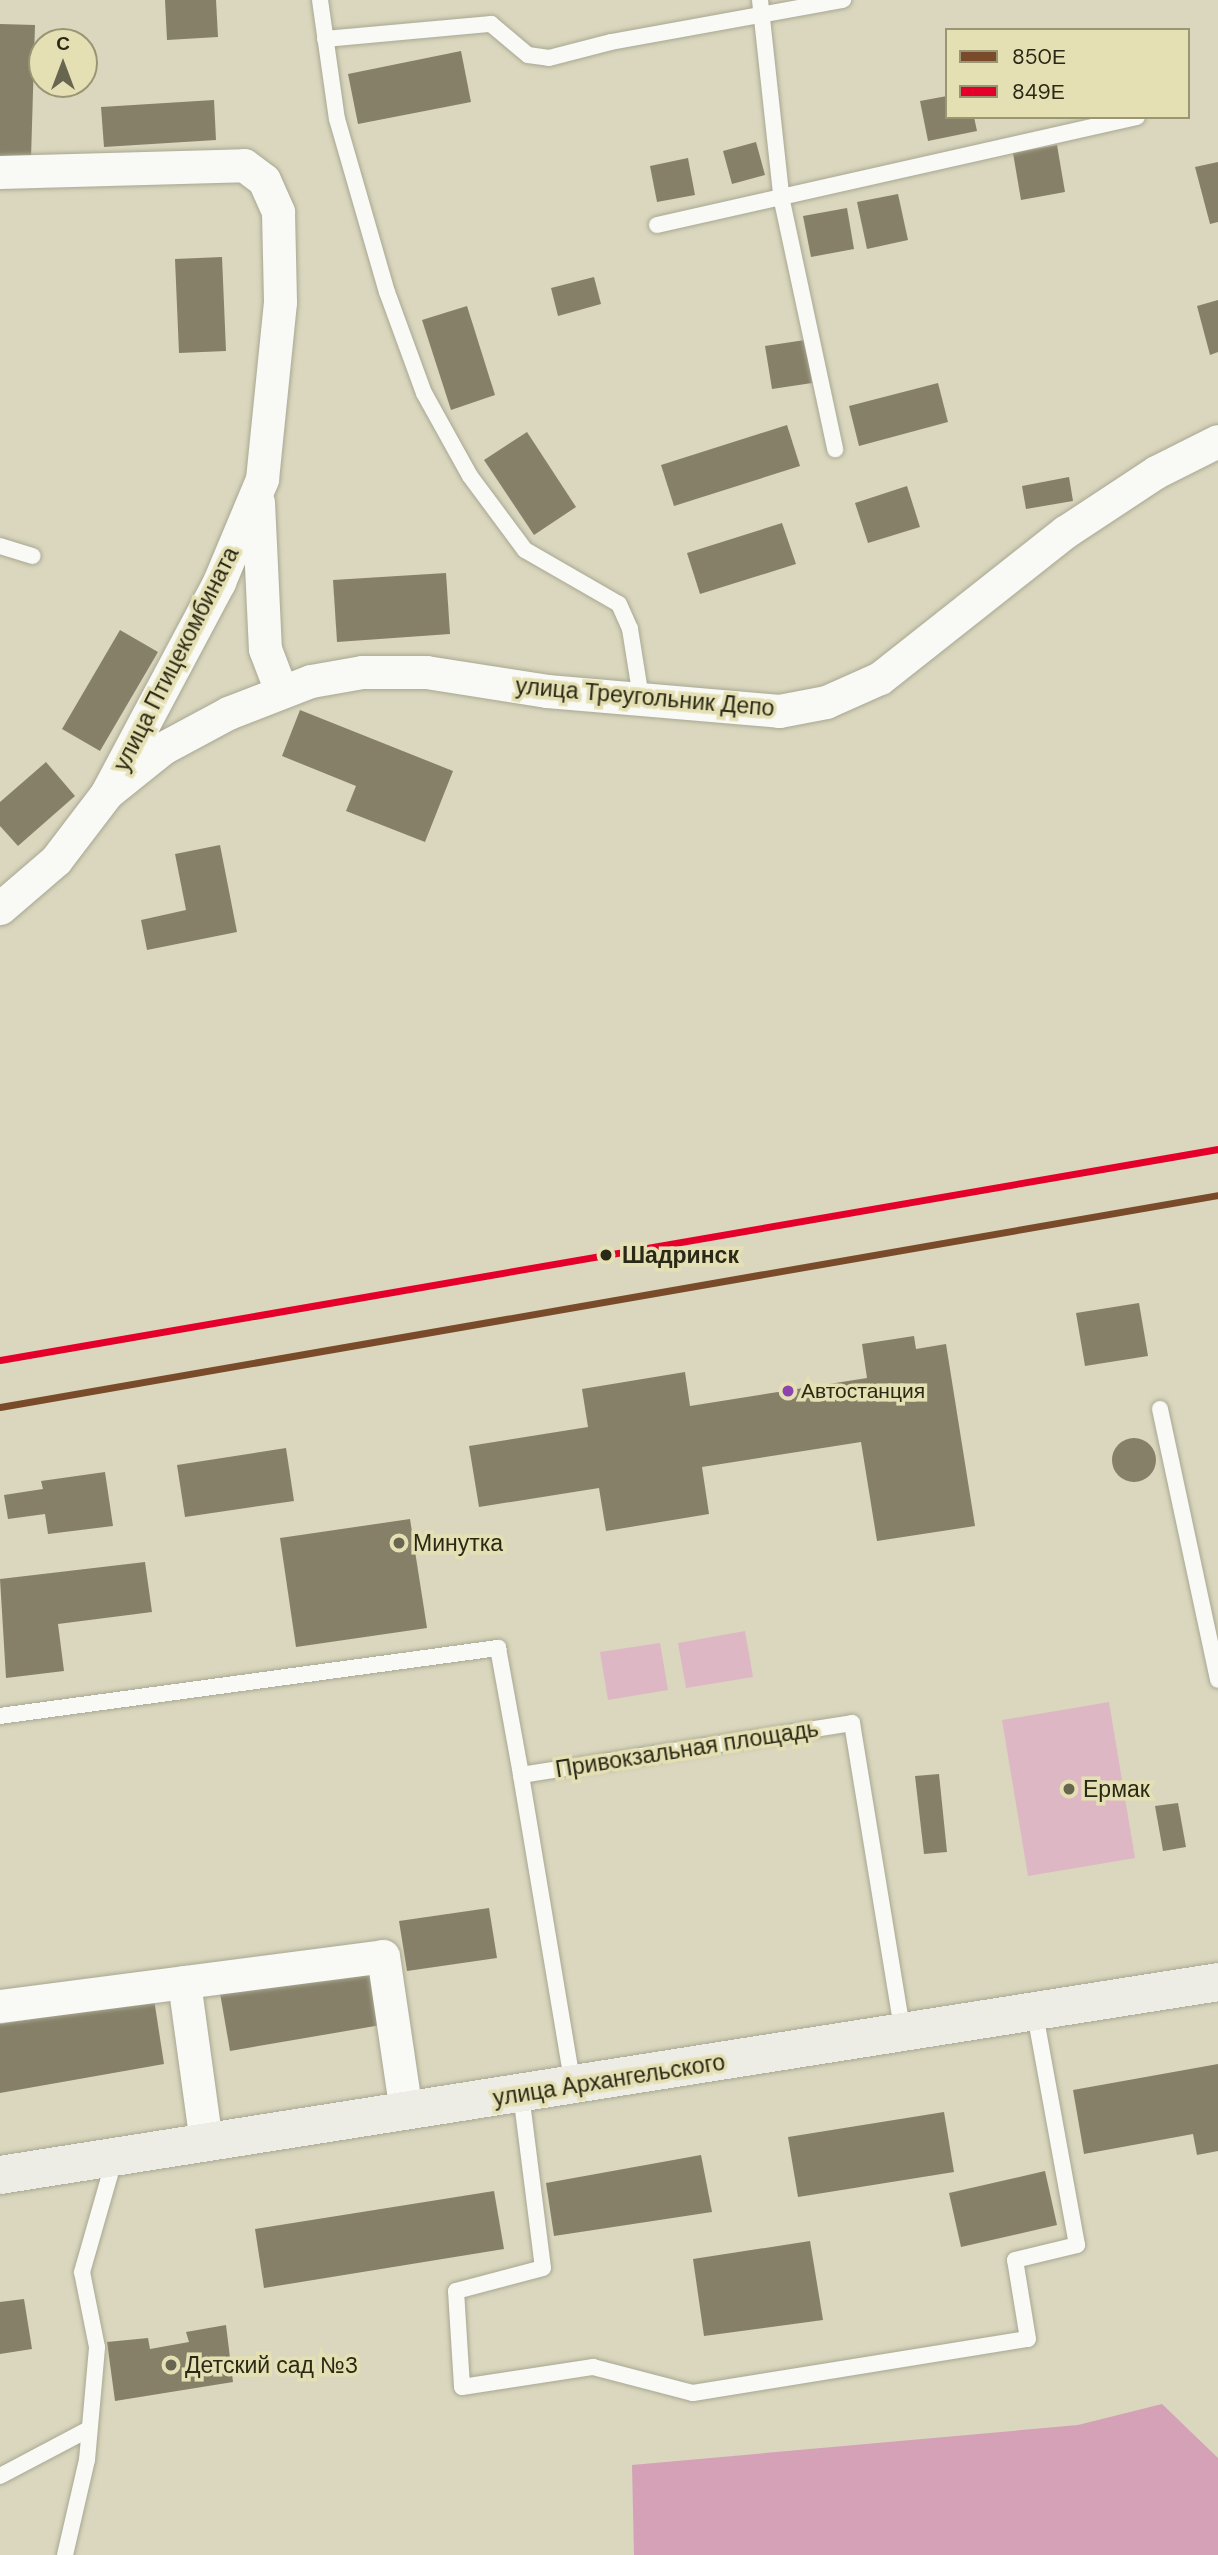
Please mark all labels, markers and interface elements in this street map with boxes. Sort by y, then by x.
north arrow [28,28,98,98]
legend [945,28,1190,119]
text: С [56,31,70,56]
text: 850Е [1012,43,1066,71]
text: 849Е [1012,78,1065,106]
street label: улица Птицекомбината [107,542,245,776]
street label: улица Треугольник Депо [514,672,776,722]
place label: Шадринск [622,1241,739,1269]
marker: Шадринск [596,1245,616,1265]
place label: Автостанция [801,1378,925,1404]
marker: Автостанция [781,1384,795,1398]
place label: Минутка [413,1529,503,1557]
marker: Минутка [391,1535,407,1551]
street label: Привокзальная площадь [553,1715,821,1783]
place label: Ермак [1083,1775,1150,1803]
marker: Ермак [1061,1781,1077,1797]
street label: улица Архангельского [491,2048,727,2112]
place label: Детский сад №3 [185,2351,358,2379]
marker: Детский сад №3 [163,2357,179,2373]

